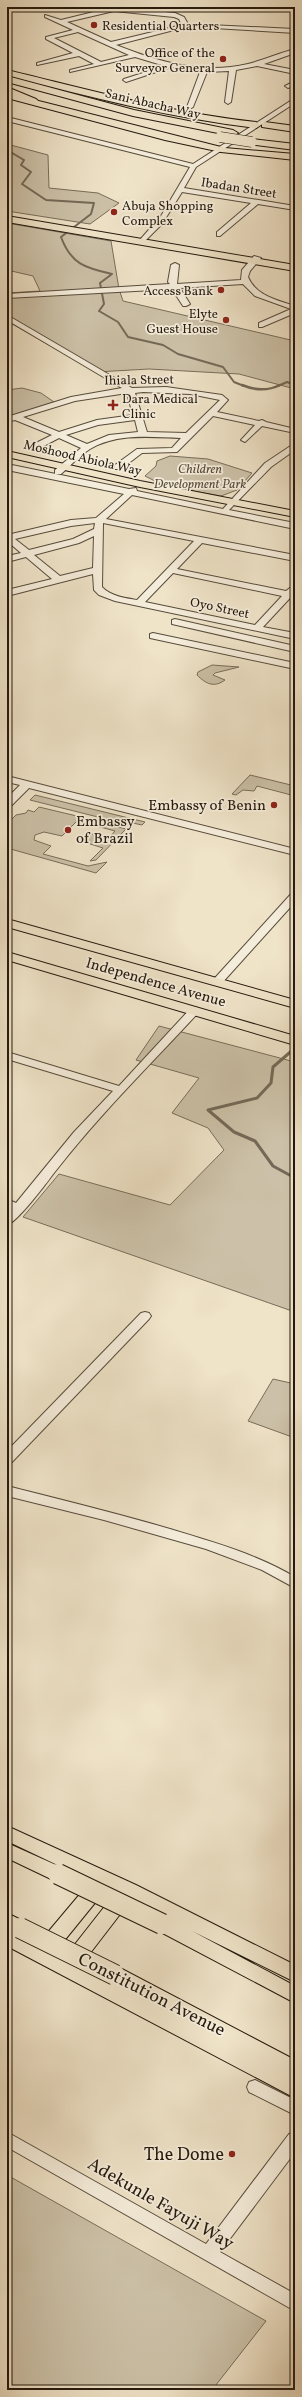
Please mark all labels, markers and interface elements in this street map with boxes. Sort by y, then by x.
place label: Residential Quarters [102,18,220,36]
marker: Residential Quarters [89,20,99,30]
place label: Office of the Surveyor General [115,45,215,78]
marker: Office of the Surveyor General [218,54,228,64]
street label: Sani Abacha Way [103,85,202,125]
street label: Ibadan Street [200,174,278,204]
place label: Abuja Shopping Complex [122,198,214,231]
marker: Abuja Shopping Complex [109,207,119,217]
place label: Access Bank [143,283,213,301]
marker: Access Bank [216,285,226,295]
place label: Elyte Guest House [147,306,218,339]
marker: Elyte Guest House [221,315,231,325]
street label: Ihiala Street [104,371,175,391]
place label: Dara Medical Clinic [122,391,198,424]
marker: Dara Medical Clinic [107,399,119,411]
street label: Moshood Abiola Way [22,437,143,481]
park label: Children Development Park [154,461,246,494]
street label: Oyo Street [188,594,251,624]
place label: Embassy of Benin [148,796,266,817]
marker: Embassy of Benin [269,800,279,810]
place label: Embassy of Brazil [76,812,135,850]
marker: Embassy of Brazil [63,825,73,835]
street label: Independence Avenue [83,953,228,1014]
street label: Constitution Avenue [73,1947,229,2043]
place label: The Dome [144,2143,224,2168]
marker: The Dome [227,2149,237,2159]
street label: Adekunle Fayuji Way [82,2152,238,2257]

